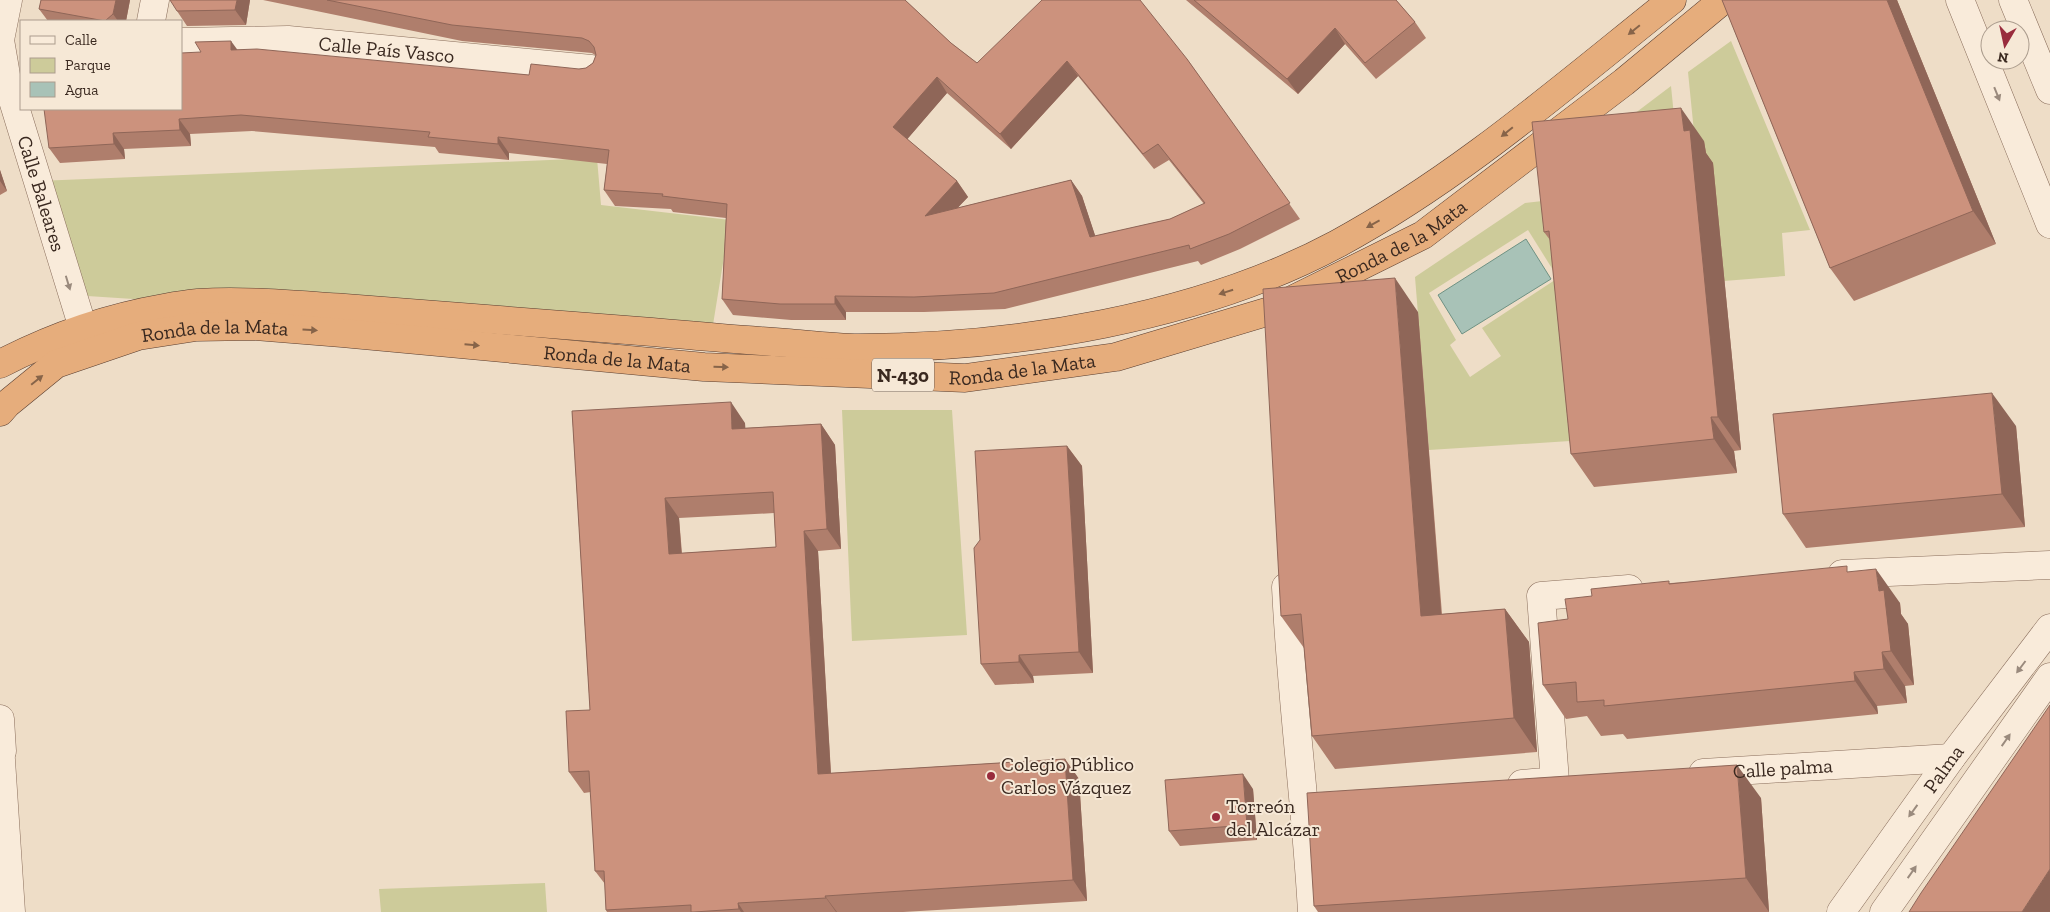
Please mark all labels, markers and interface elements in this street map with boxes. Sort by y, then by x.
legend [20,20,182,110]
north arrow [1980,20,2030,70]
one-way arrow [1628,25,1641,36]
text: Calle [65,31,97,49]
street label: Calle País Vasco [318,31,455,68]
text: N [1996,48,2010,67]
text: Parque [65,56,111,74]
text: Agua [65,81,98,99]
one-way arrow [1994,87,2002,101]
one-way arrow [1501,126,1514,137]
street label: Calle Baleares [12,133,71,254]
street label: Ronda de la Mata [1331,194,1472,289]
one-way arrow [1366,219,1380,228]
one-way arrow [65,276,73,291]
one-way arrow [1218,288,1233,296]
street label: Ronda de la Mata [140,314,290,347]
one-way arrow [303,327,319,335]
street label: Ronda de la Mata [543,340,692,378]
one-way arrow [465,341,481,349]
street label: Ronda de la Mata [948,348,1097,390]
road number: N-430 [872,358,934,392]
one-way arrow [714,364,730,372]
one-way arrow [30,374,43,385]
one-way arrow [2015,660,2026,673]
one-way arrow [2001,733,2011,746]
street label: Palma [1918,740,1969,797]
place label: Colegio Público Carlos Vázquez [1001,752,1134,799]
street label: Calle palma [1732,753,1834,783]
marker: Colegio Público Carlos Vázquez [985,770,997,782]
place label: Torreón del Alcázar [1226,794,1320,841]
one-way arrow [1908,805,1918,818]
marker: Torreón del Alcázar [1210,811,1222,823]
one-way arrow [1907,865,1917,879]

